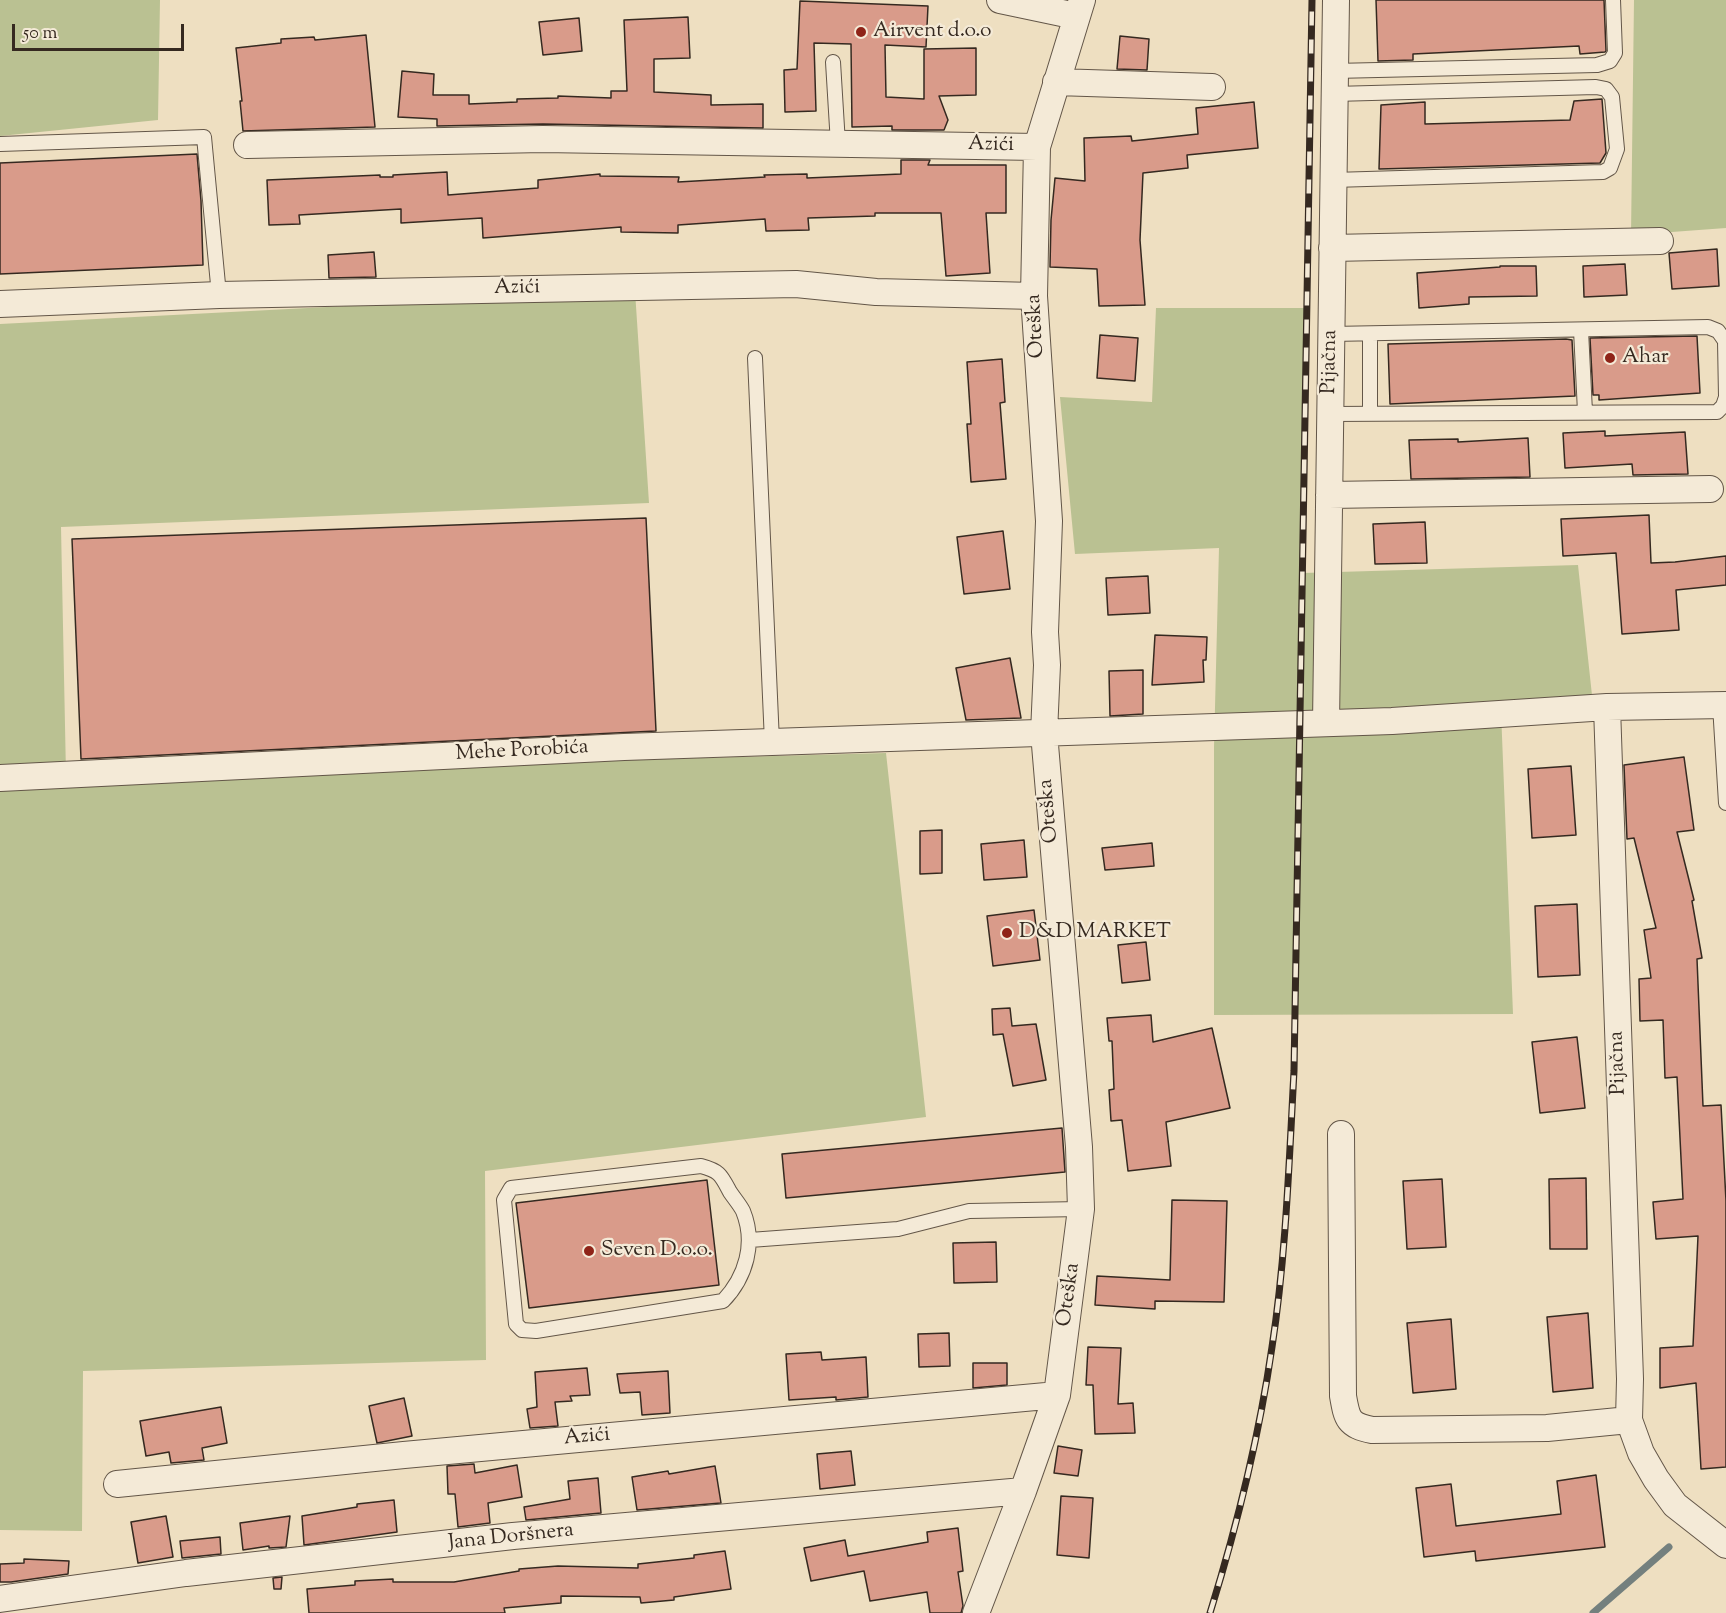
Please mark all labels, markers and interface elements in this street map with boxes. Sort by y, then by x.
scale bar [15,12,188,50]
place label: Airvent d.o.o [873,19,992,45]
text: 50 m [23,21,57,47]
marker: Airvent d.o.o [854,25,868,39]
street label: Azići [968,133,1014,159]
street label: Azići [494,276,540,302]
street label: Oteška [1023,293,1051,359]
street label: Pijačna [1318,330,1344,394]
place label: Ahar [1622,345,1669,371]
marker: Ahar [1603,351,1617,365]
street label: Mehe Porobića [455,736,589,768]
street label: Oteška [1035,778,1065,844]
place label: D&D MARKET [1019,920,1171,946]
marker: D&D MARKET [1000,926,1014,940]
street label: Pijačna [1605,1030,1633,1096]
place label: Seven D.o.o. [601,1238,713,1264]
marker: Seven D.o.o. [582,1244,596,1258]
street label: Oteška [1053,1261,1087,1329]
street label: Azići [563,1423,611,1453]
street label: Jana Doršnera [447,1519,575,1557]

